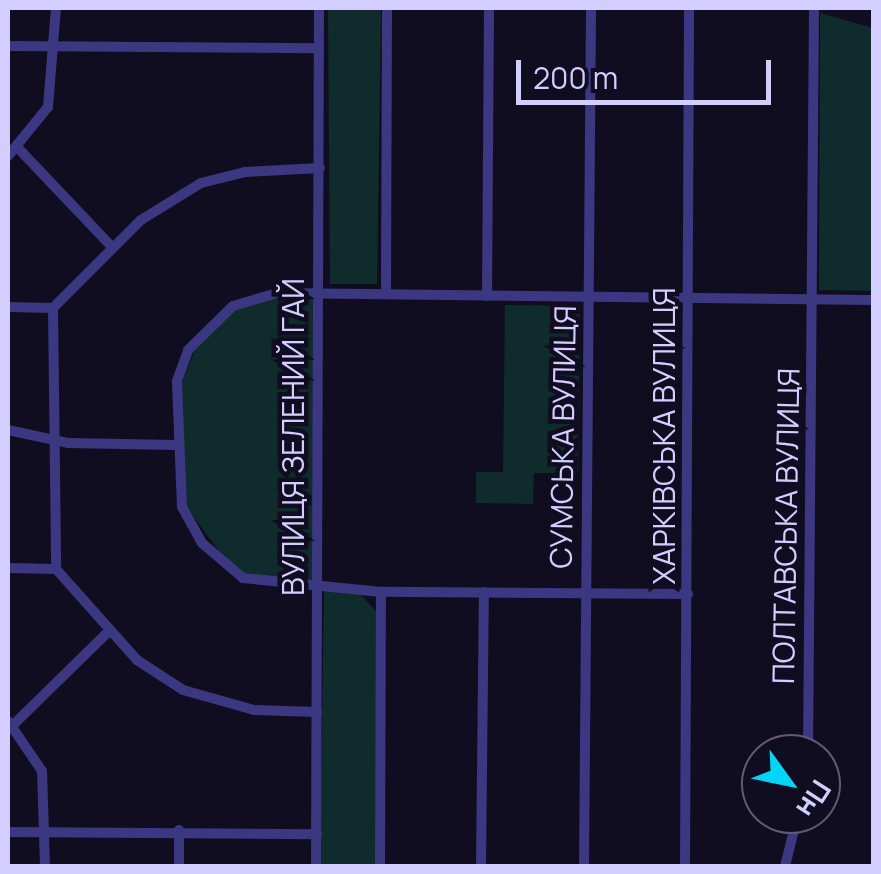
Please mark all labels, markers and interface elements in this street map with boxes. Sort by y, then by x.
scale bar [521,40,776,102]
text: 200 m [533,57,618,98]
street label: ВУЛИЦЯ ЗЕЛЕНИЙ ГАЙ [275,278,311,596]
street label: ХАРКІВСЬКА ВУЛИЦЯ [646,287,682,585]
street label: СУМСЬКА ВУЛИЦЯ [543,305,583,569]
street label: ПОЛТАВСЬКА ВУЛИЦЯ [765,368,807,684]
north arrow [741,734,841,834]
text: Пн [788,773,841,825]

